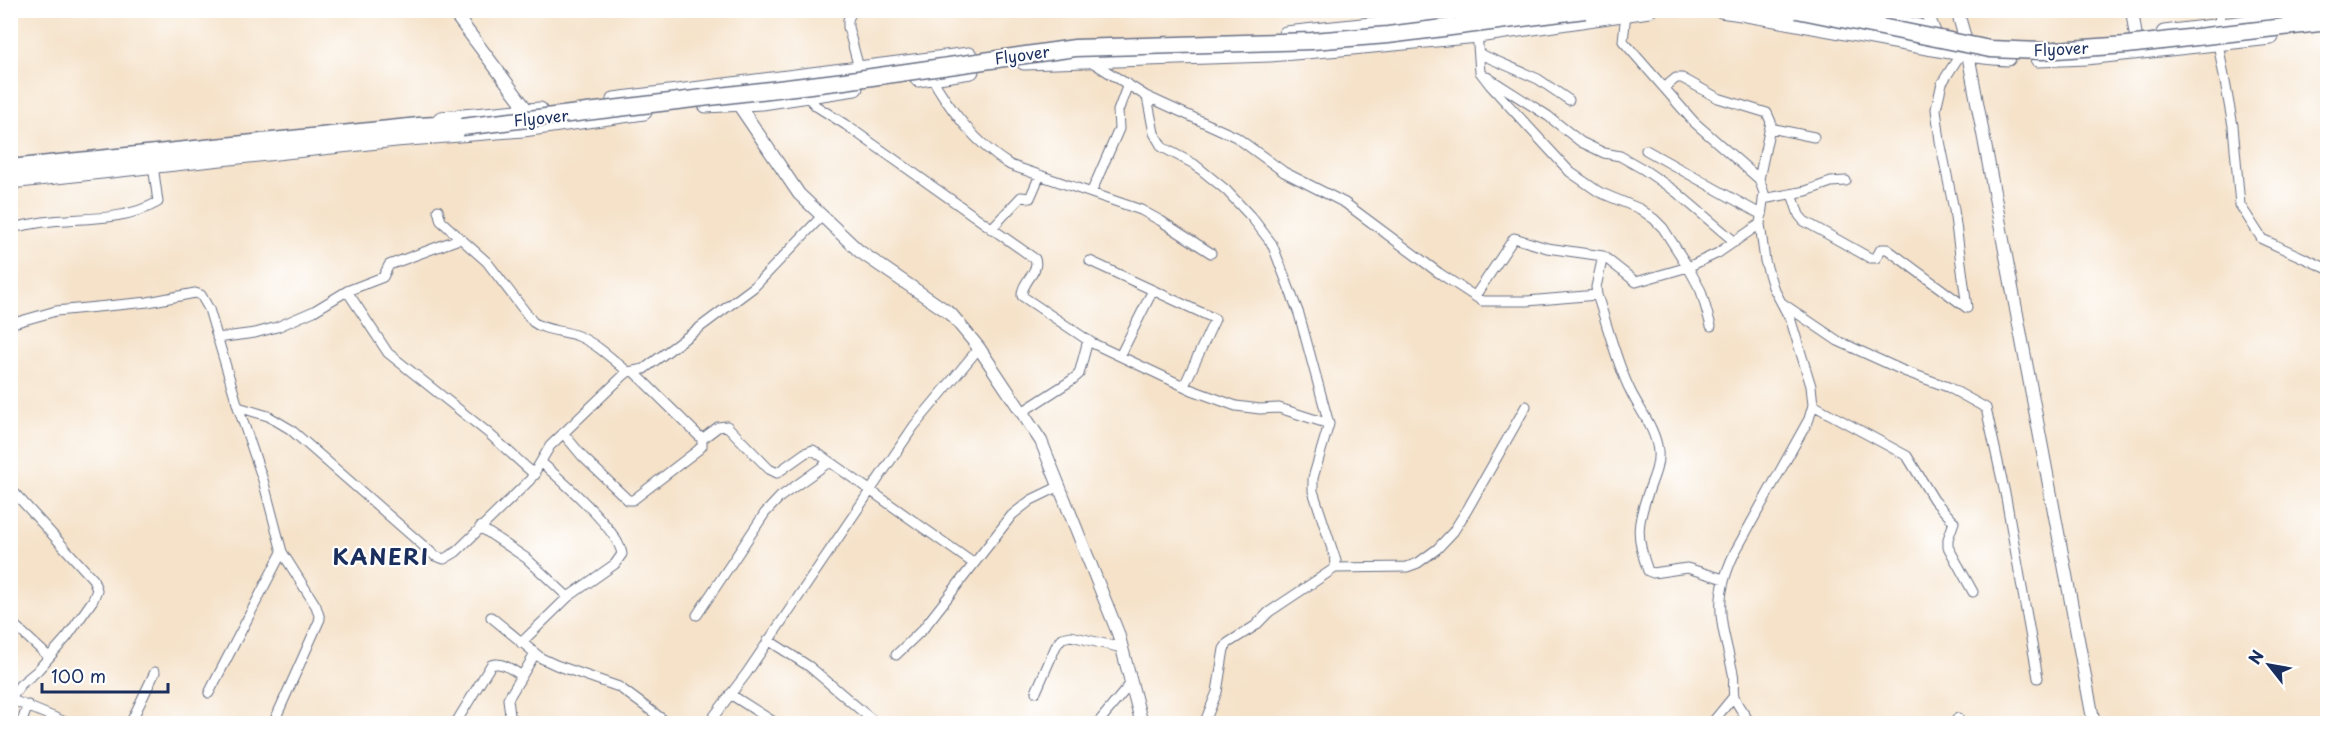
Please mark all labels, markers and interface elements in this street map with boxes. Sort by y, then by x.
street label: Flyover [2033,35,2090,61]
street label: Flyover [993,38,1052,70]
street label: Flyover [512,102,570,132]
district label: KANERI [333,539,429,572]
north arrow [2239,635,2299,695]
text: N [2242,645,2269,668]
scale bar [42,656,168,694]
text: 100 m [51,662,106,689]

